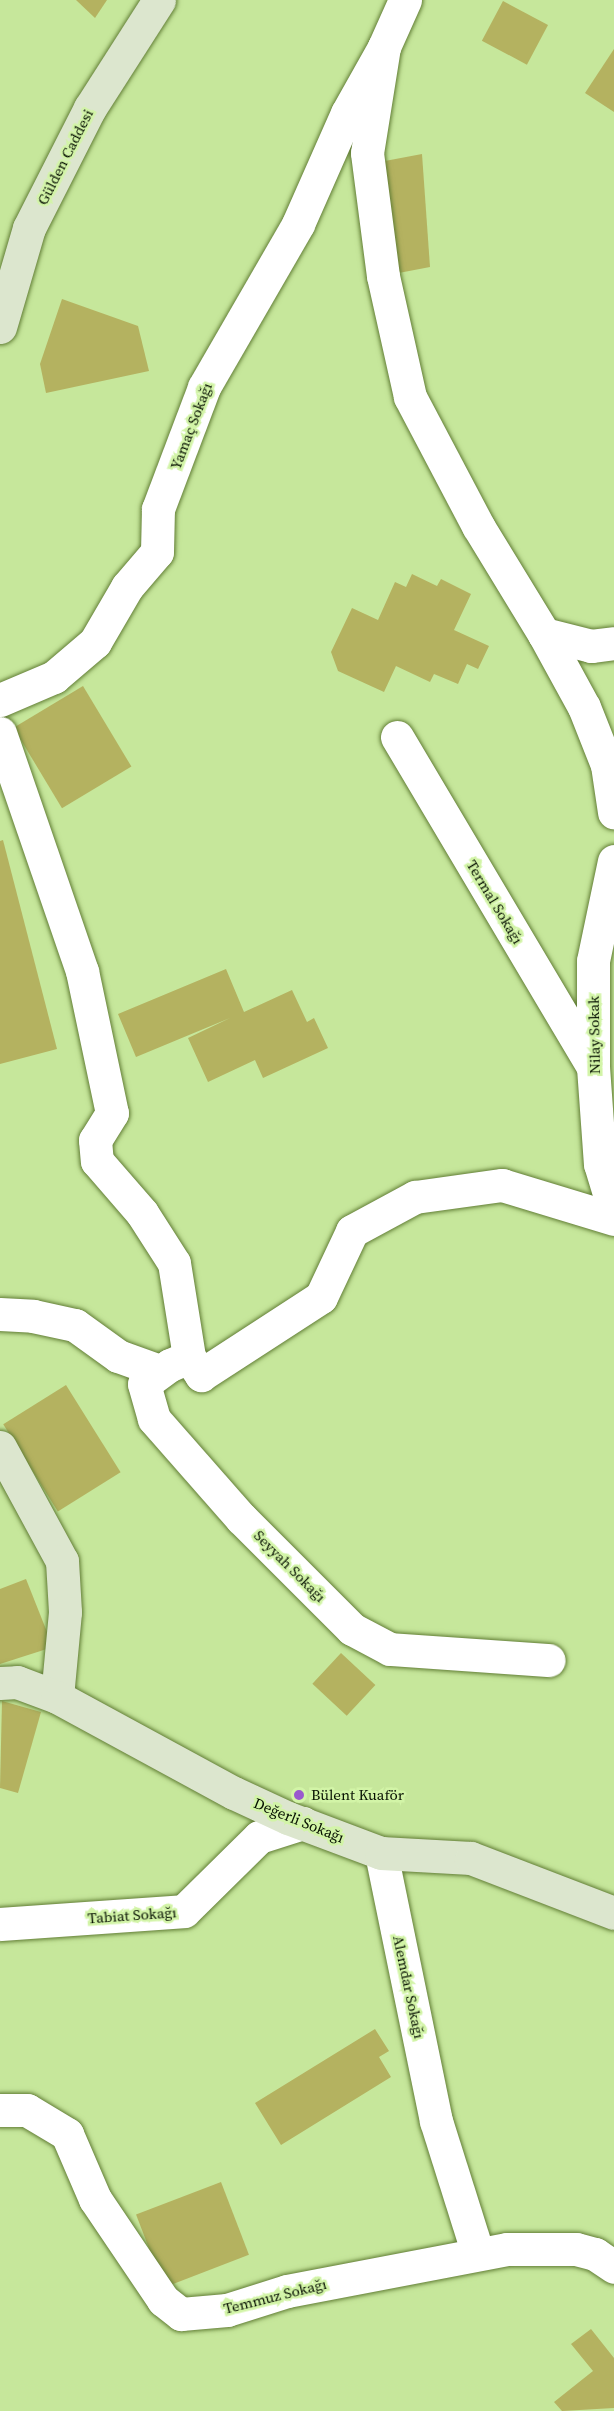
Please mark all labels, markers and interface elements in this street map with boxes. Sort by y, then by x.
street label: Gülden Caddesi [33,106,97,208]
street label: Yamaç Sokağı [166,380,216,472]
street label: Termal Sokağı [463,857,527,947]
street label: Nilay Sokak [584,996,604,1074]
street label: Seyyah Sokağı [250,1526,330,1606]
place label: Bülent Kuaför [311,1786,404,1804]
marker: Bülent Kuaför [292,1788,306,1802]
street label: Değerli Sokağı [251,1794,347,1846]
street label: Tabiat Sokağı [87,1903,177,1927]
street label: Alemdar Sokağı [389,1934,429,2040]
street label: Temmuz Sokağı [222,2275,328,2317]

